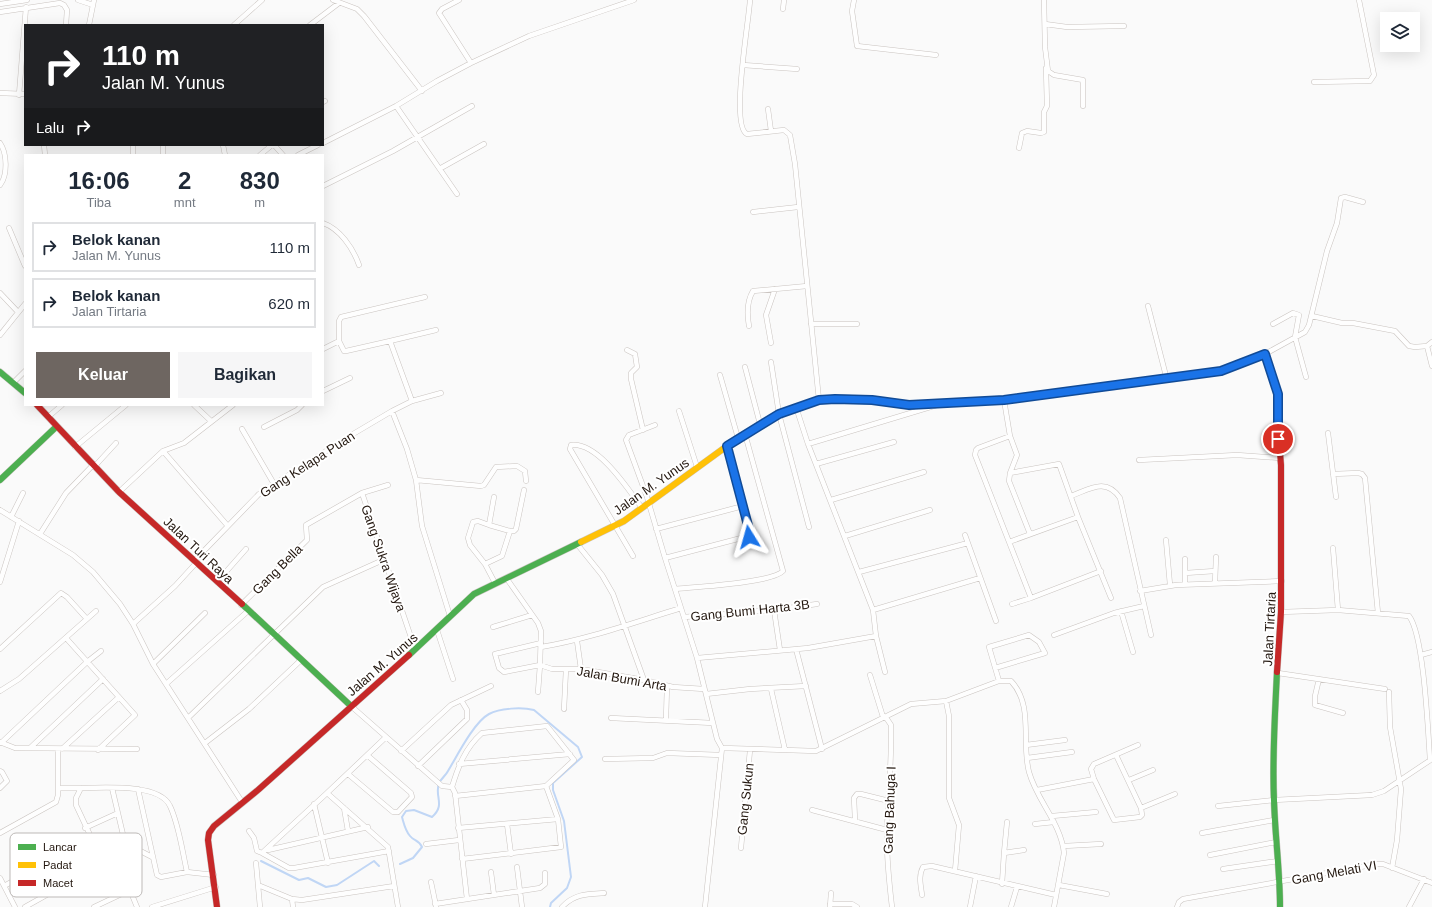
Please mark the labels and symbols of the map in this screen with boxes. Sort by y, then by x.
pin [1261,422,1295,456]
street label: Gang Kelapa Puan [257,428,357,501]
street label: Jalan M. Yunus [611,455,692,518]
street label: Gang Sukra Wijaya [358,503,409,614]
street label: Jalan Turi Raya [161,514,237,587]
position arrow [728,516,770,558]
street label: Gang Bella [249,541,306,597]
street label: Jalan Tirtaria [1260,591,1279,667]
street label: Gang Bumi Harta 3B [690,597,810,624]
street label: Jalan M. Yunus [344,629,421,699]
street label: Jalan Bumi Arta [576,663,669,694]
street label: Gang Sukun [734,762,757,836]
street label: Gang Bahuga I [880,766,899,854]
legend [10,833,142,897]
text: Lancar [43,841,77,853]
street label: Gang Melati VI [1290,858,1378,887]
text: Padat [43,859,72,871]
text: Macet [43,877,73,889]

